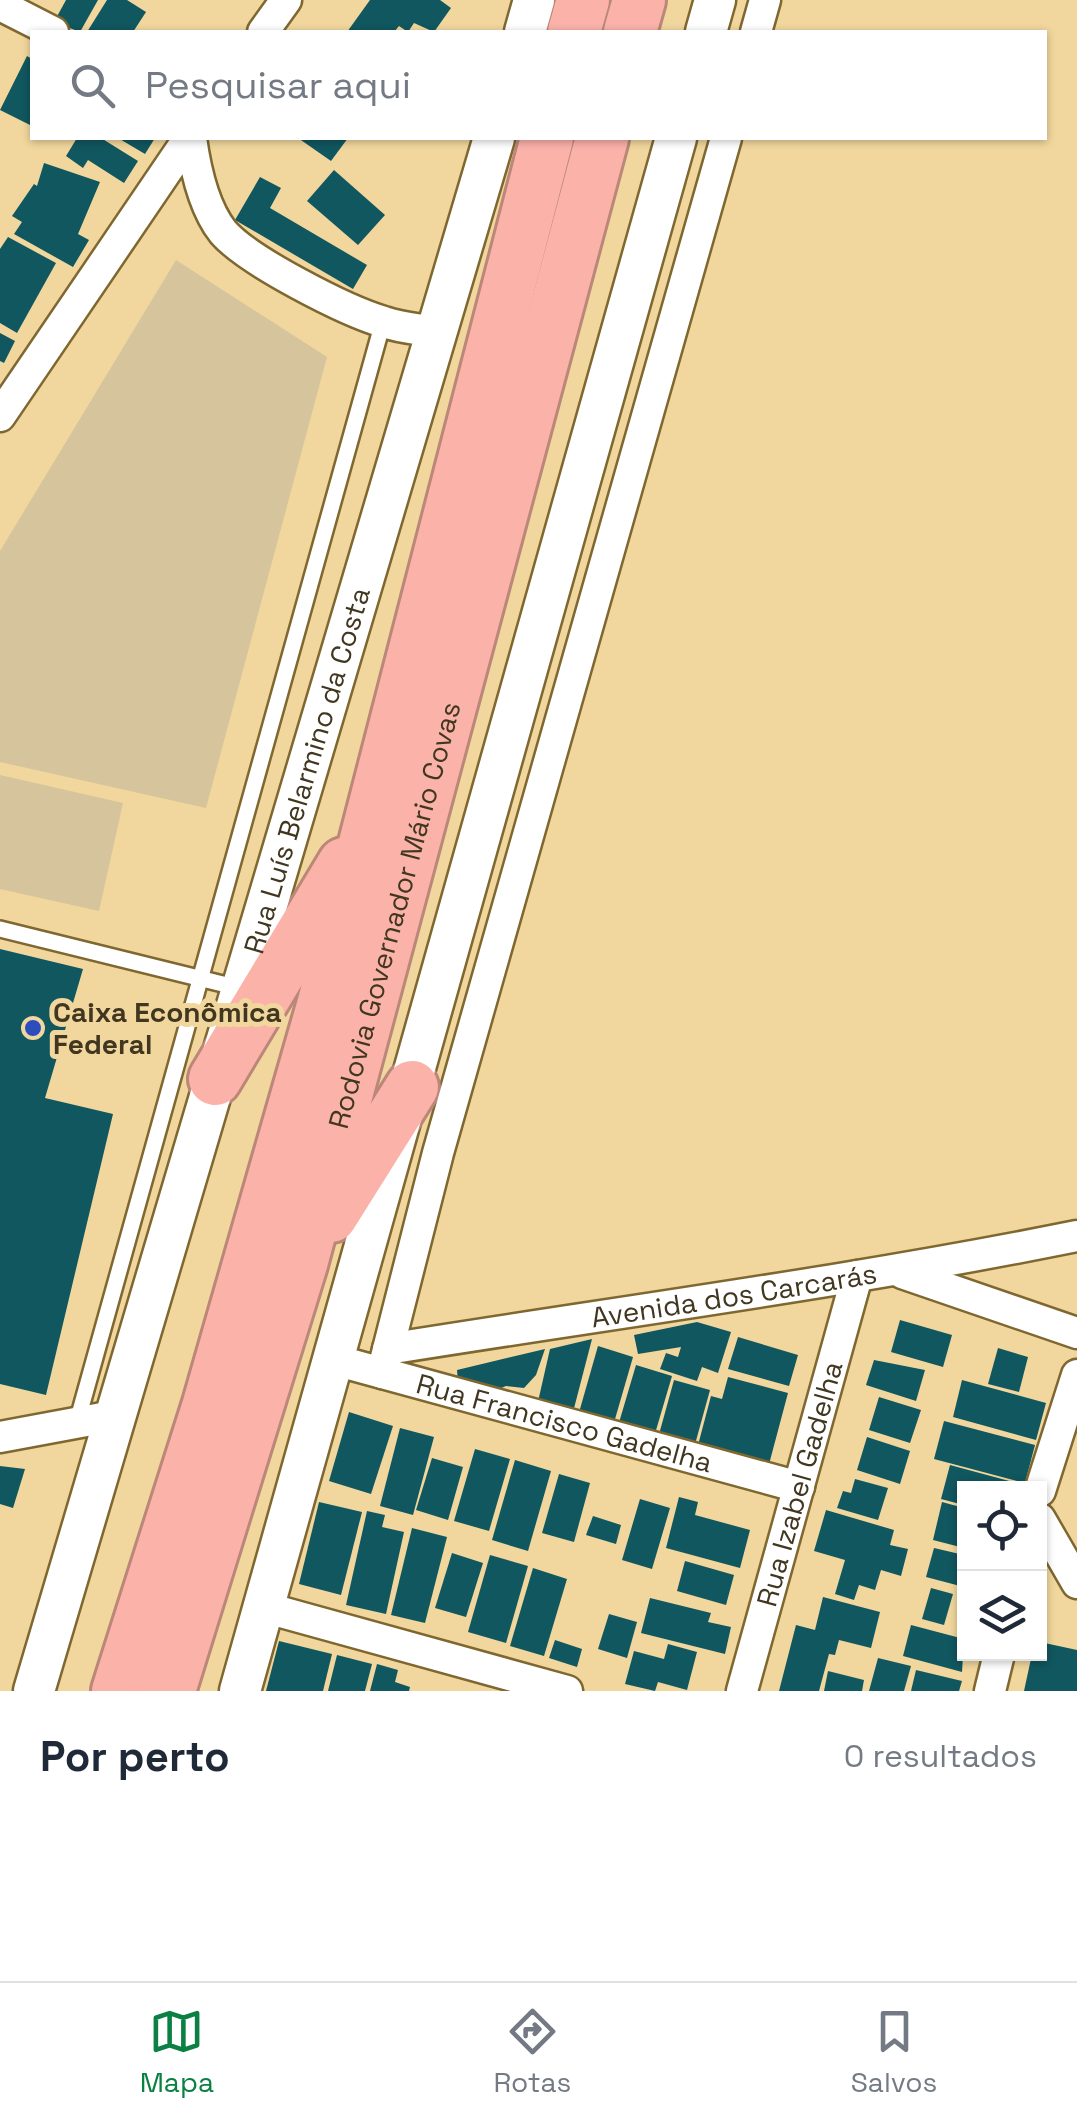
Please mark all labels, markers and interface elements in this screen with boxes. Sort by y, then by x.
search box [30,30,1047,140]
icon: search [65,58,120,113]
text: Pesquisar aqui [145,61,411,109]
street label: Rua Luís Belarmino da Costa [235,583,378,958]
street label: Rodovia Governador Mário Covas [320,698,469,1133]
place label: Caixa Econômica Federal [53,994,282,1062]
marker: Caixa Econômica Federal [22,1017,44,1039]
street label: Avenida dos Carcarás [588,1255,880,1335]
street label: Rua Izabel Gadelha [748,1357,851,1611]
street label: Rua Francisco Gadelha [412,1365,716,1480]
map controls [957,1481,1047,1661]
button: locate [957,1481,1047,1571]
button: layers [957,1571,1047,1661]
text: Por perto [40,1730,230,1783]
text: 0 resultados [844,1736,1037,1776]
tab: Mapa [140,2004,214,2100]
tab: Rotas [493,2004,571,2100]
tab: Salvos [851,2004,937,2100]

